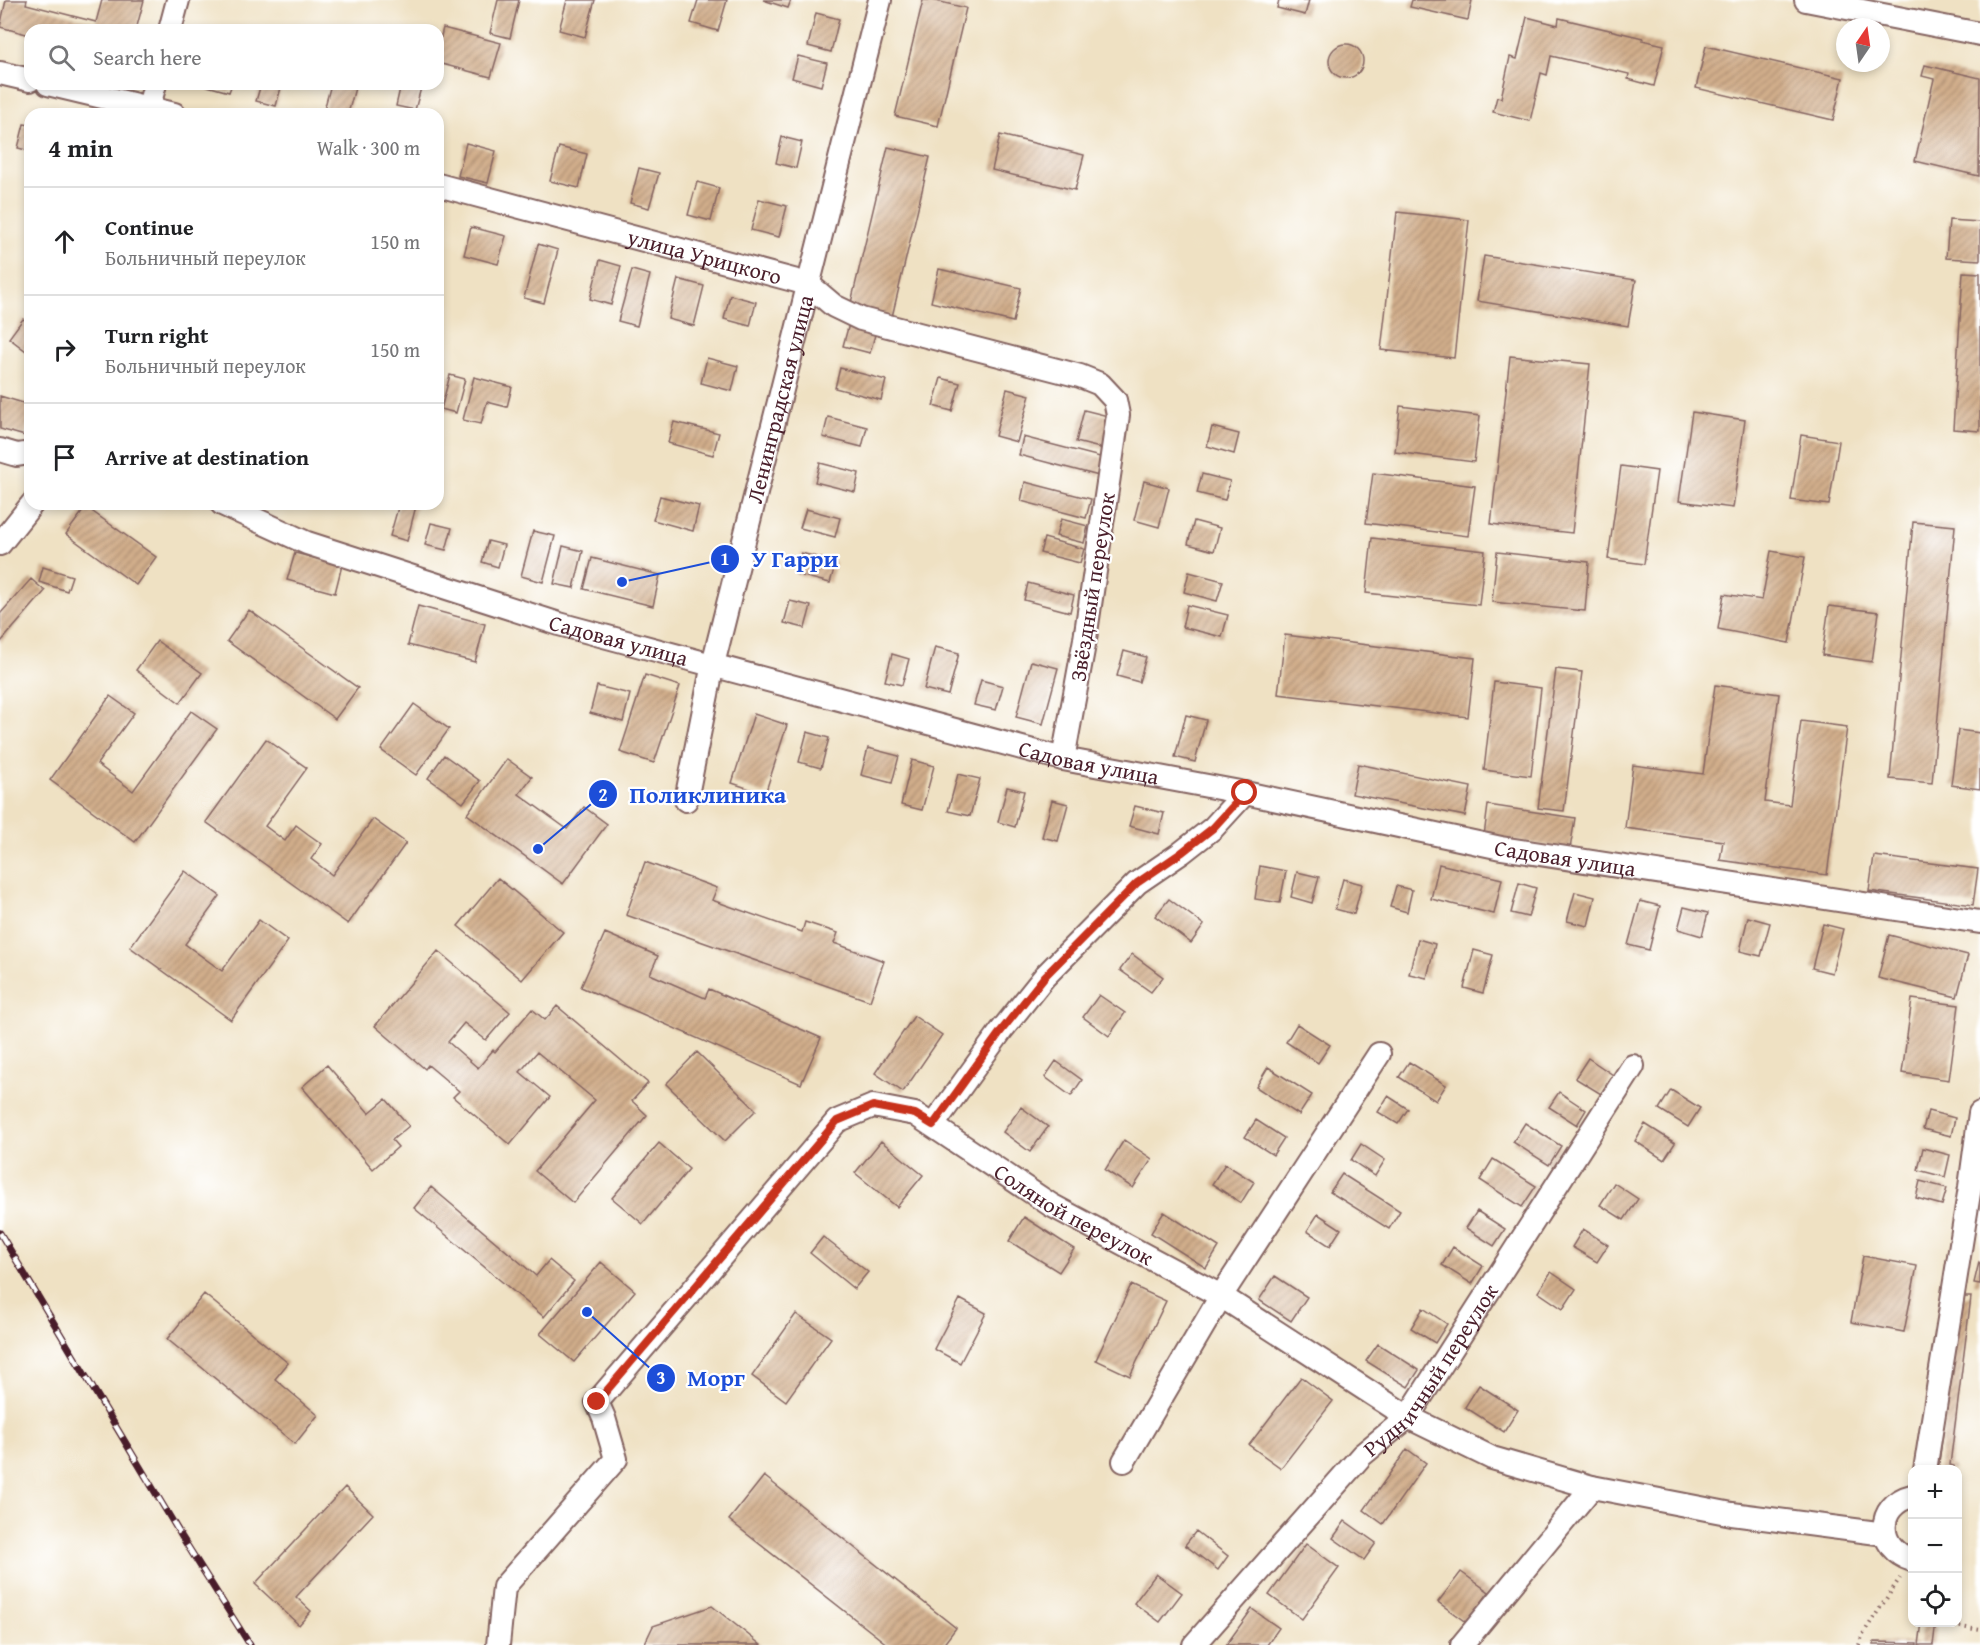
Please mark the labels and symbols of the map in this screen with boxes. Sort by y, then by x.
north arrow [1836,18,1890,72]
street label: улица Урицкого [623,220,785,292]
street label: Ленинградская улица [738,291,821,506]
street label: Звёздный переулок [1061,490,1123,684]
callout: У Гарри [710,538,851,580]
text: У Гарри [751,541,839,576]
text: 1 [720,545,730,572]
street label: Садовая улица [545,606,692,674]
street label: Садовая улица [1015,732,1162,793]
callout: Поликлиника [588,773,799,815]
text: Поликлиника [630,777,787,812]
route start [1231,779,1257,805]
text: 2 [598,781,608,808]
street label: Садовая улица [1492,831,1639,885]
street label: Соляной переулок [988,1155,1160,1273]
street label: Рудничный переулок [1356,1277,1506,1464]
callout: Морг [646,1357,757,1399]
text: Морг [687,1360,745,1395]
text: 3 [656,1364,666,1391]
route end [583,1388,609,1414]

